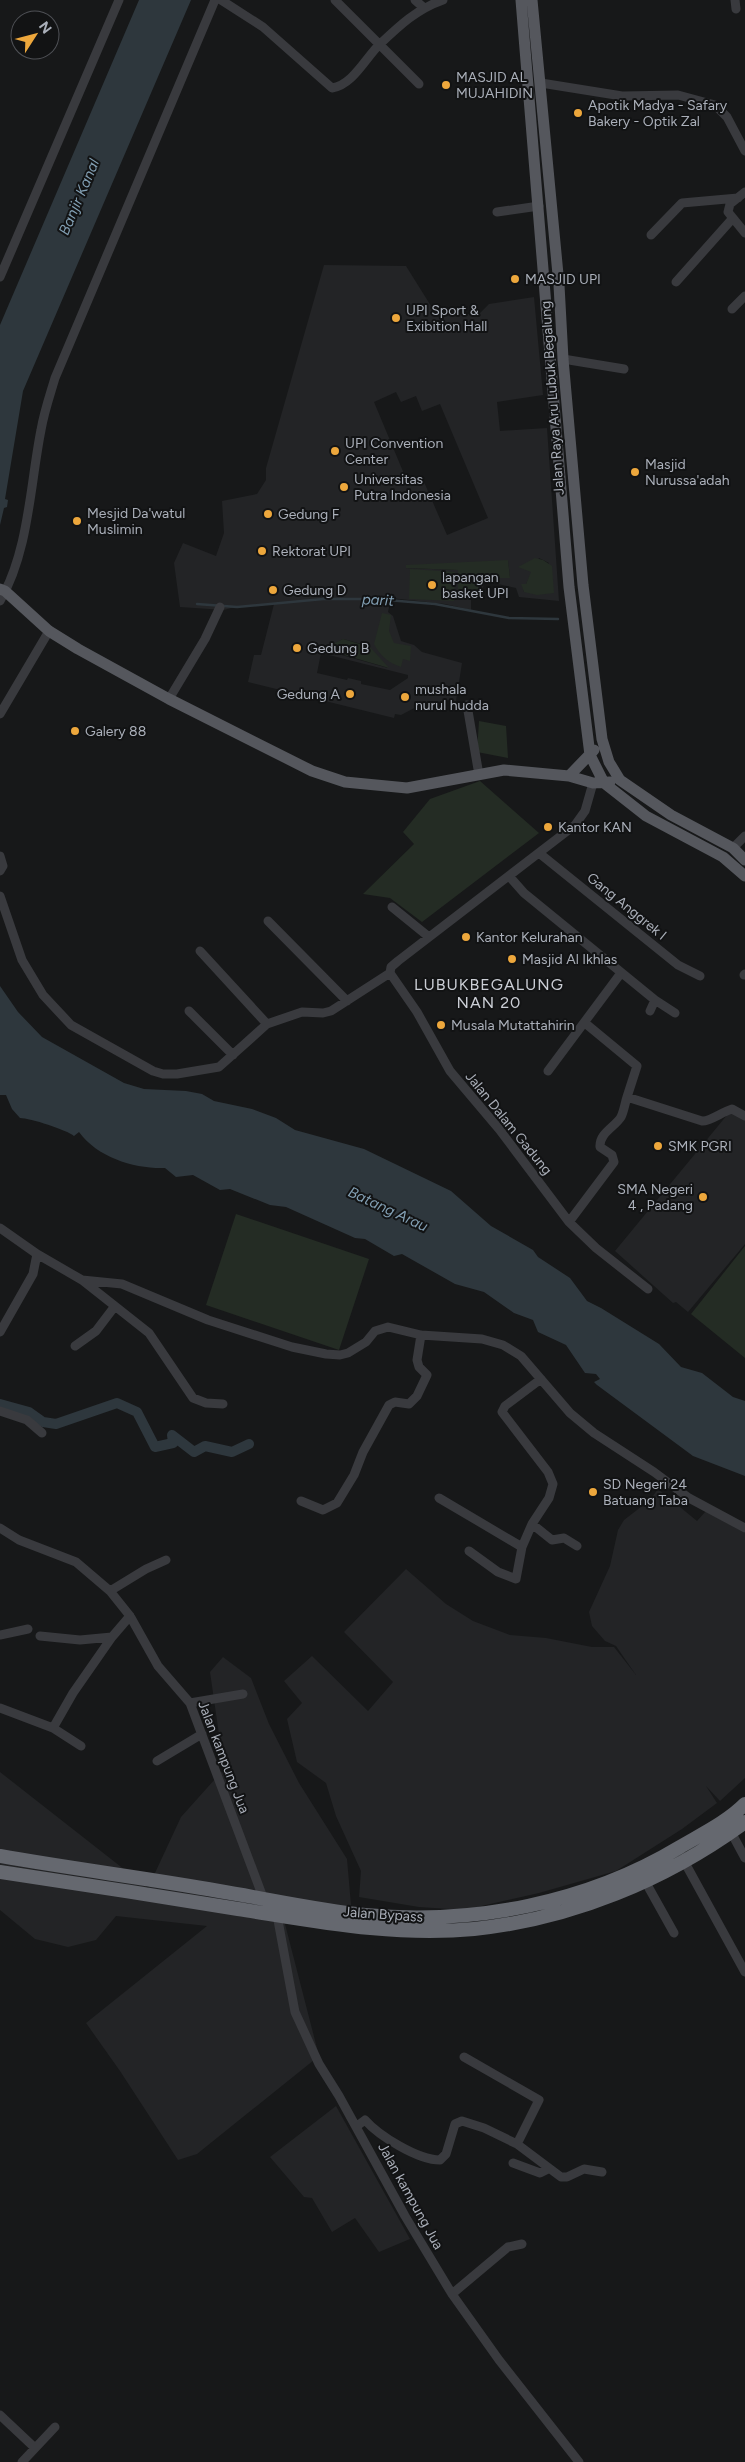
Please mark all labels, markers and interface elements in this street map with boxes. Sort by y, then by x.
north arrow [10,10,60,60]
text: N [35,18,55,37]
place label: MASJID AL MUJAHIDIN [456,69,533,102]
marker: MASJID AL MUJAHIDIN [440,79,452,91]
place label: Apotik Madya - Safary Bakery - Optik Zal [588,97,728,130]
marker: Apotik Madya - Safary Bakery - Optik Zal [572,107,584,119]
water label: Banjir Kanal [55,156,103,238]
place label: MASJID UPI [525,271,601,288]
marker: MASJID UPI [509,273,521,285]
street label: Jalan Raya Aru Lubuk Begalung [537,300,568,496]
place label: UPI Sport & Exibition Hall [406,302,487,335]
marker: UPI Sport & Exibition Hall [390,312,402,324]
place label: UPI Convention Center [345,435,443,468]
marker: UPI Convention Center [329,445,341,457]
place label: Masjid Nurussa'adah [645,456,730,489]
marker: Masjid Nurussa'adah [629,466,641,478]
place label: Universitas Putra Indonesia [354,471,451,504]
marker: Universitas Putra Indonesia [338,481,350,493]
place label: Mesjid Da'watul Muslimin [87,505,185,538]
place label: Gedung F [278,506,340,523]
marker: Gedung F [262,508,274,520]
marker: Mesjid Da'watul Muslimin [71,515,83,527]
place label: Rektorat UPI [272,543,351,560]
marker: Rektorat UPI [256,545,268,557]
place label: lapangan basket UPI [442,569,509,602]
marker: lapangan basket UPI [426,579,438,591]
place label: Gedung D [283,582,346,599]
marker: Gedung D [267,584,279,596]
water label: parit [362,590,395,610]
place label: Gedung B [307,640,369,657]
marker: Gedung B [291,642,303,654]
place label: mushala nurul hudda [415,681,489,714]
place label: Gedung A [277,686,341,703]
marker: Gedung A [344,688,356,700]
marker: mushala nurul hudda [399,691,411,703]
place label: Galery 88 [85,723,146,740]
marker: Galery 88 [69,725,81,737]
place label: Kantor KAN [558,819,632,836]
marker: Kantor KAN [542,821,554,833]
street label: Gang Anggrek I [583,869,670,944]
place label: Kantor Kelurahan [476,929,583,946]
marker: Kantor Kelurahan [460,931,472,943]
place label: Masjid Al Ikhlas [522,951,617,968]
marker: Masjid Al Ikhlas [506,953,518,965]
district label: LUBUKBEGALUNG NAN 20 [414,975,564,1012]
place label: Musala Mutattahirin [451,1017,575,1034]
marker: Musala Mutattahirin [435,1019,447,1031]
street label: Jalan Dalam Gadung [462,1068,556,1178]
place label: SMK PGRI [668,1138,732,1155]
marker: SMK PGRI [652,1140,664,1152]
place label: SMA Negeri 4 , Padang [617,1181,693,1214]
water label: Batang Arau [345,1183,431,1235]
marker: SMA Negeri 4 , Padang [697,1191,709,1203]
place label: SD Negeri 24 Batuang Taba [603,1476,688,1509]
marker: SD Negeri 24 Batuang Taba [587,1486,599,1498]
street label: Jalan kampung Jua [194,1698,253,1816]
street label: Jalan Bypass [342,1903,424,1926]
street label: Jalan kampung Jua [374,2140,447,2253]

